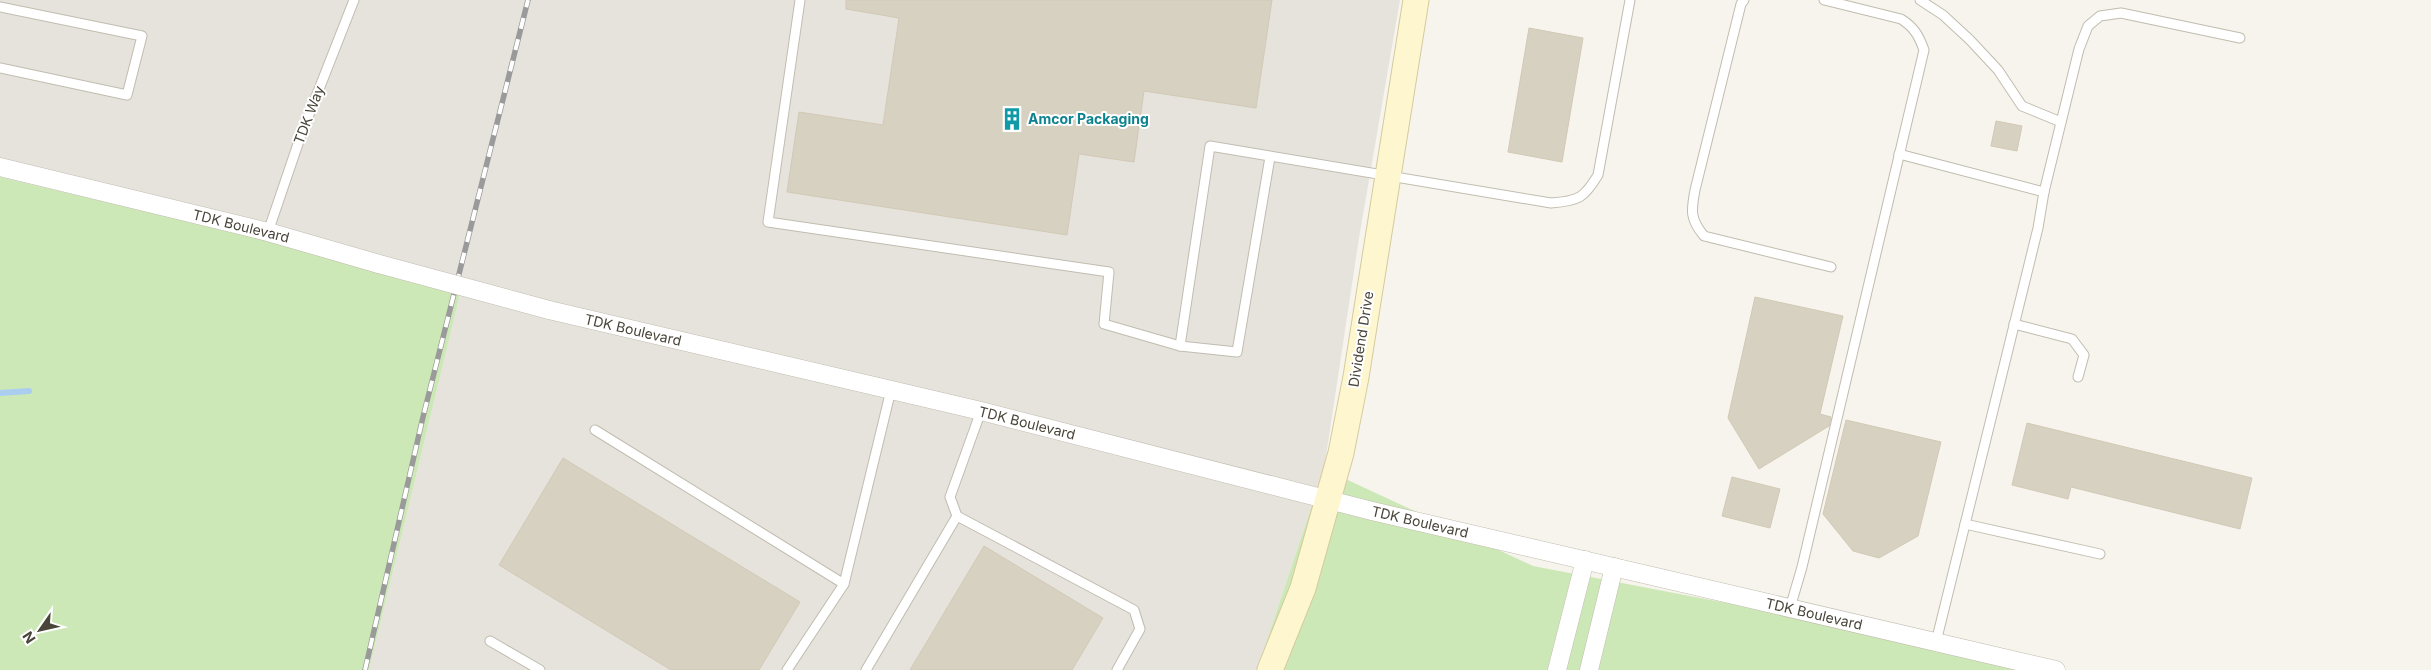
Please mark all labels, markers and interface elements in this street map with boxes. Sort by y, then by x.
street label: TDK Way [290,83,327,146]
building icon: Amcor Packaging [999,106,1025,132]
place label: Amcor Packaging [1028,110,1149,127]
street label: TDK Boulevard [191,205,291,246]
street label: Dividend Drive [1345,290,1376,388]
street label: TDK Boulevard [583,310,683,349]
street label: TDK Boulevard [977,402,1077,443]
street label: TDK Boulevard [1370,502,1470,541]
street label: TDK Boulevard [1764,594,1864,633]
north arrow [15,605,65,655]
text: N [19,628,39,647]

